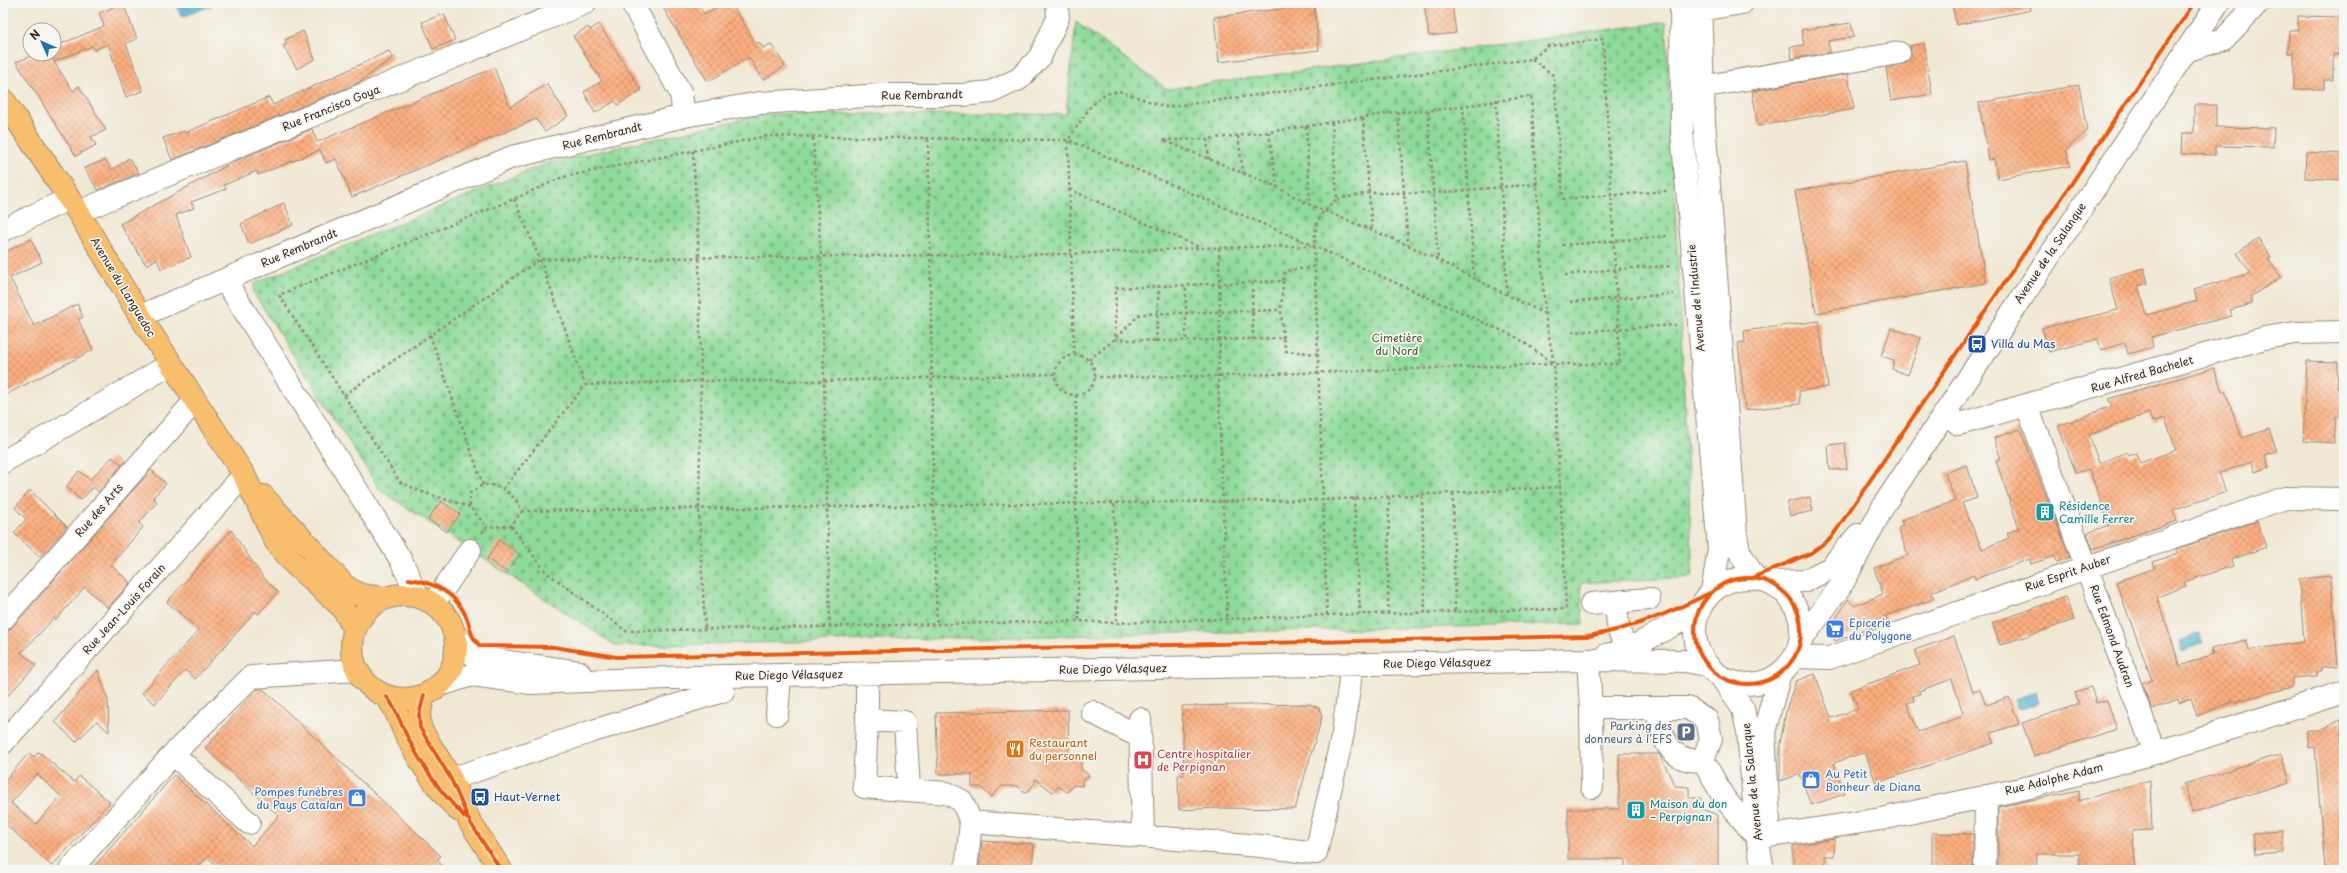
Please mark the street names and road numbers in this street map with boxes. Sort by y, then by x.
street label: Rue Francisco Goya [279,80,383,135]
street label: Rue Rembrandt [881,85,963,104]
street label: Rue Rembrandt [560,117,644,154]
street label: Avenue de la Salanque [2009,199,2090,307]
street label: Rue Rembrandt [258,224,340,271]
street label: Avenue du Languedoc [87,234,160,340]
street label: Avenue de l'Industrie [1682,243,1709,353]
street label: Rue Alfred Bachelet [2089,351,2196,396]
street label: Rue des Arts [70,479,127,540]
street label: Rue Esprit Auber [2023,550,2114,595]
street label: Rue Jean-Louis Forain [78,559,169,658]
street label: Rue Edmond Audran [2086,582,2139,690]
street label: Rue Diego Vélasquez [1383,653,1491,672]
street label: Rue Diego Vélasquez [1059,659,1167,678]
street label: Rue Diego Vélasquez [735,665,843,684]
street label: Avenue de la Salanque [1737,722,1766,842]
street label: Rue Adolphe Adam [2003,758,2105,799]

